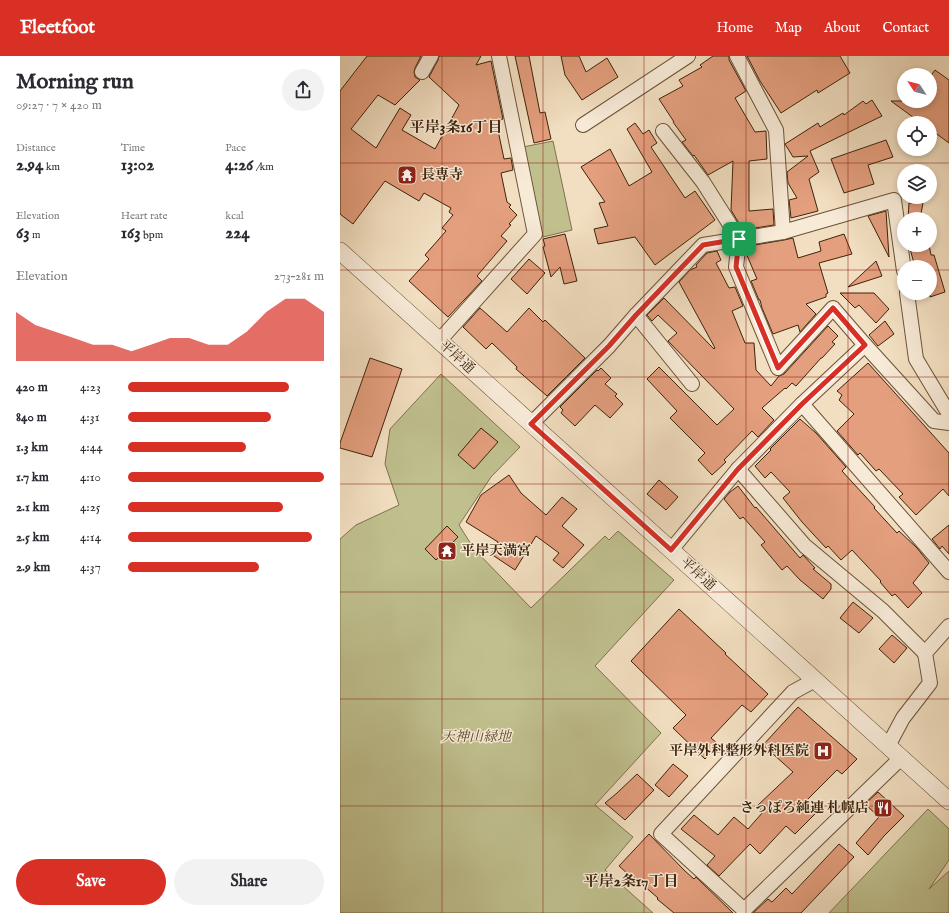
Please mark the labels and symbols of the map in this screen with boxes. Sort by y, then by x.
north arrow [897,68,937,108]
district label: 平岸3条16丁目 [410,118,502,137]
temple icon: 長専寺 [396,164,418,186]
place label: 長専寺 [421,166,463,184]
pin [722,222,756,256]
street label: 平岸通 [435,336,479,378]
temple icon: 平岸天満宮 [436,540,458,562]
place label: 平岸天満宮 [461,542,531,560]
street label: 平岸通 [676,553,720,595]
park label: 天神山緑地 [441,728,513,746]
hospital icon: 平岸外科整形外科医院 [812,740,834,762]
place label: 平岸外科整形外科医院 [669,742,809,760]
restaurant icon: さっぽろ純連 札幌店 [872,797,894,819]
place label: さっぽろ純連 札幌店 [740,799,869,817]
district label: 平岸2条17丁目 [584,872,678,891]

